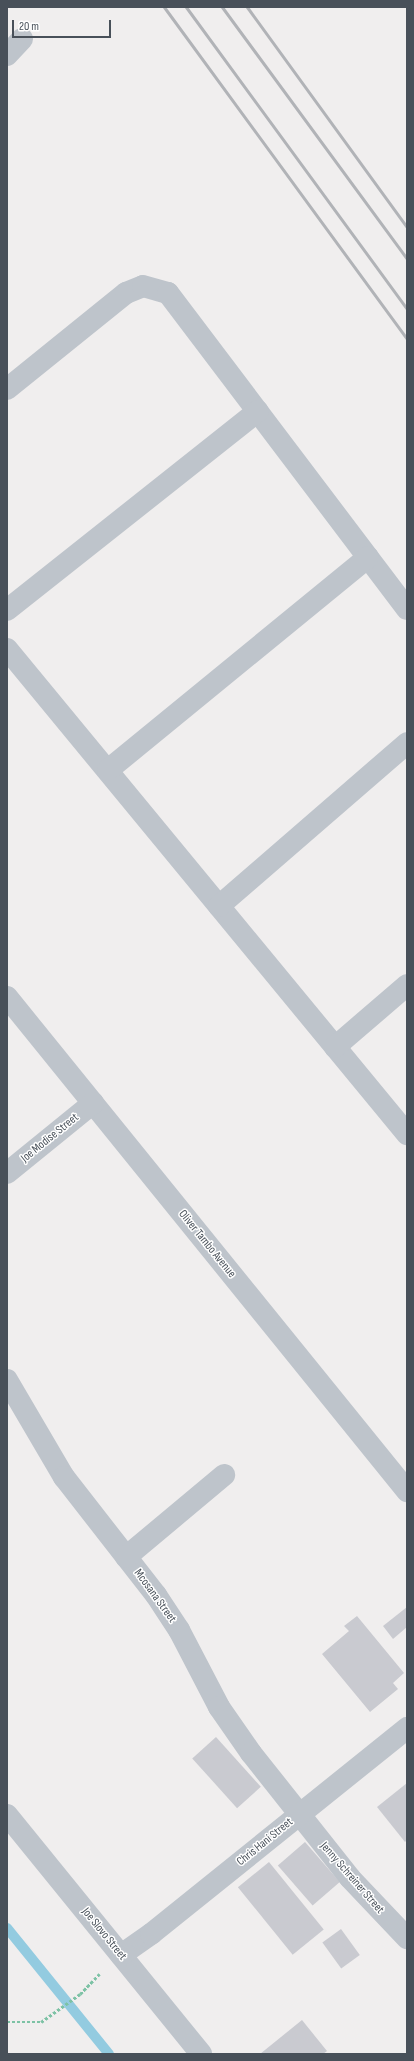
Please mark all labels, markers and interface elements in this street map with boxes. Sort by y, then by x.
scale bar [14,12,113,38]
text: 20 m [19,19,39,34]
street label: Joe Modise Street [18,1110,82,1166]
street label: Oliver Tambo Avenue [175,1207,239,1281]
street label: Mcosana Street [131,1566,179,1626]
street label: Chris Hani Street [234,1815,296,1869]
street label: Jenny Schreiner Street [317,1839,387,1917]
street label: Joe Slovo Street [79,1905,129,1963]

